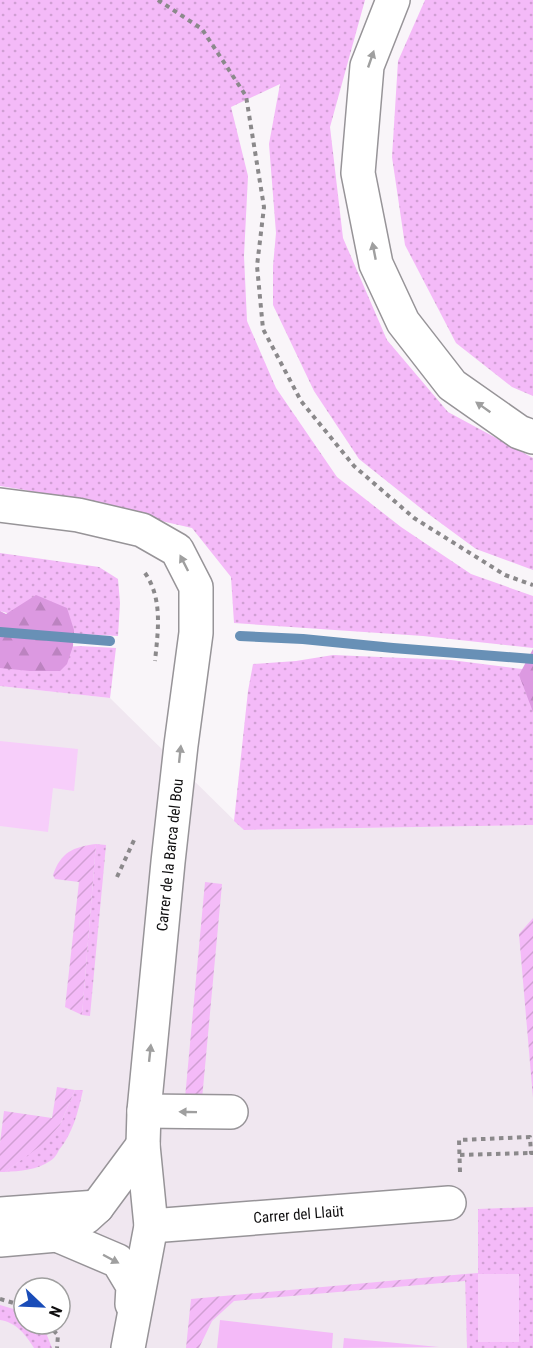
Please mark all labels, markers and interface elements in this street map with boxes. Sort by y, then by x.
one-way arrow [366,50,376,68]
one-way arrow [369,241,378,260]
one-way arrow [476,401,492,413]
one-way arrow [179,554,189,571]
one-way arrow [175,745,185,764]
street label: Carrer de la Barca del Bou [153,778,187,932]
one-way arrow [145,1043,155,1062]
one-way arrow [178,1107,197,1116]
street label: Carrer del Llaüt [253,1202,344,1227]
one-way arrow [103,1254,120,1264]
north arrow [12,1276,72,1336]
text: N [45,1303,66,1320]

